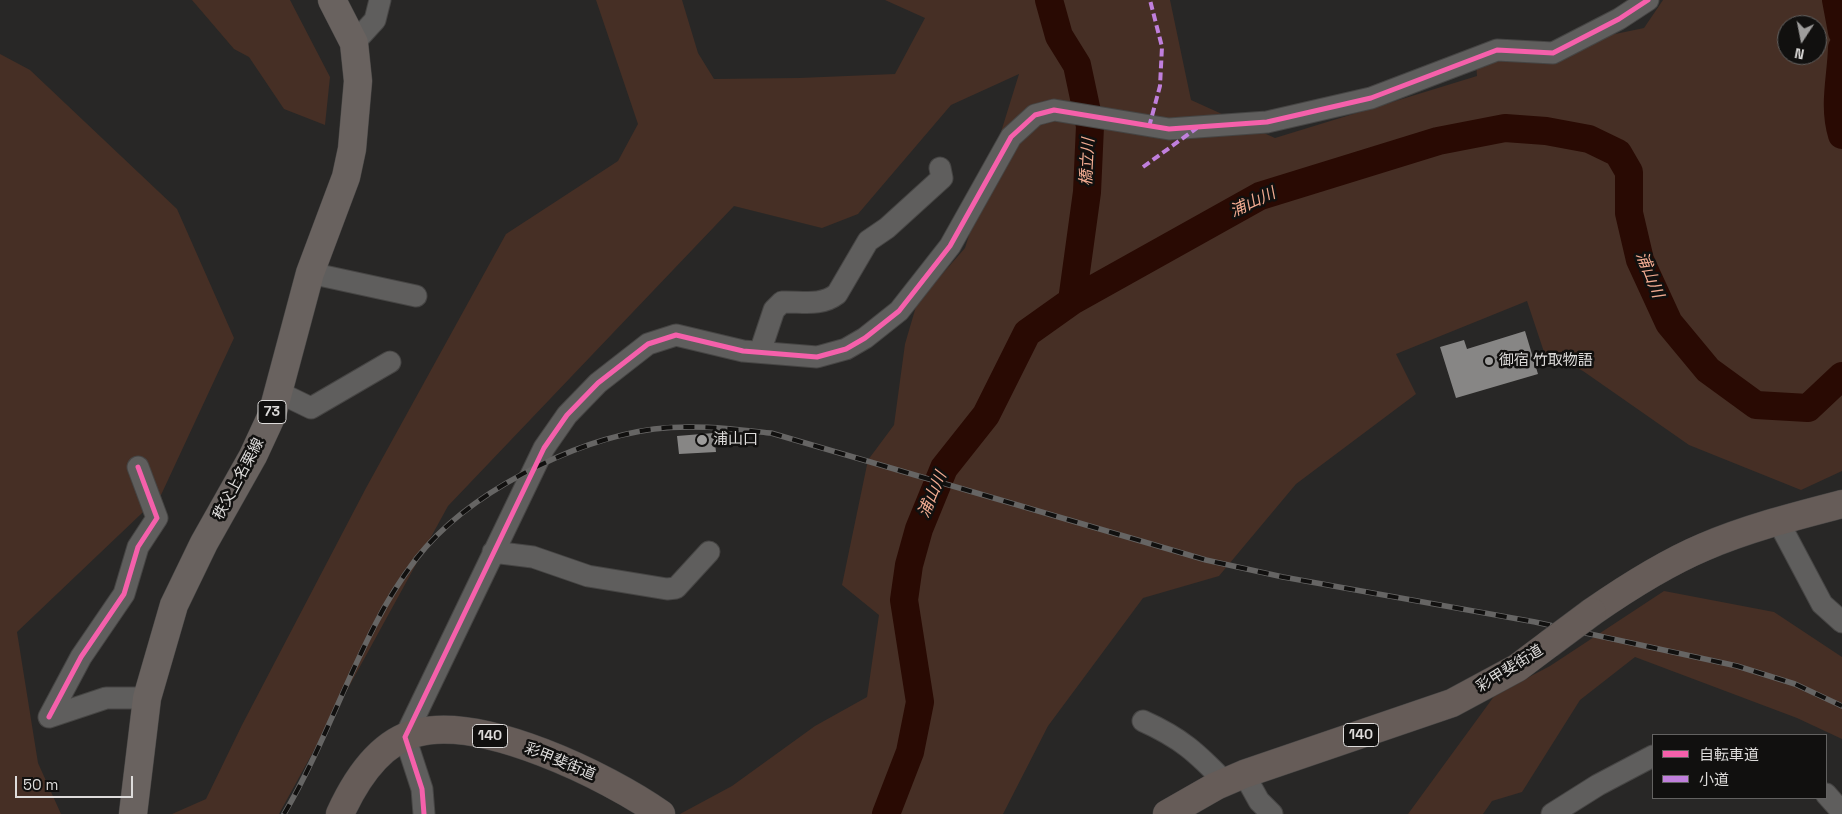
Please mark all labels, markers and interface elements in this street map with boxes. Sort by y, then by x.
north arrow [1777,15,1827,65]
text: N [1793,44,1806,63]
water label: 橋立川 [1077,138,1099,186]
water label: 浦山川 [1227,184,1279,222]
water label: 浦山川 [1631,249,1667,301]
place label: 御宿 竹取物語 [1499,352,1593,370]
marker: 御宿 竹取物語 [1483,355,1495,367]
road number: 73 [258,401,286,424]
place label: 浦山口 [713,431,758,449]
marker: 浦山口 [695,433,709,447]
street label: 秩父上名栗線 [210,435,268,523]
water label: 浦山川 [915,469,951,521]
street label: 彩甲斐街道 [1473,641,1547,697]
road number: 140 [472,724,508,748]
road number: 140 [1344,724,1378,746]
legend [1652,734,1827,799]
street label: 彩甲斐街道 [522,740,598,784]
text: 自転車道 [1699,745,1759,764]
scale bar [18,766,135,798]
text: 小道 [1699,770,1729,789]
text: 50 m [23,775,58,794]

